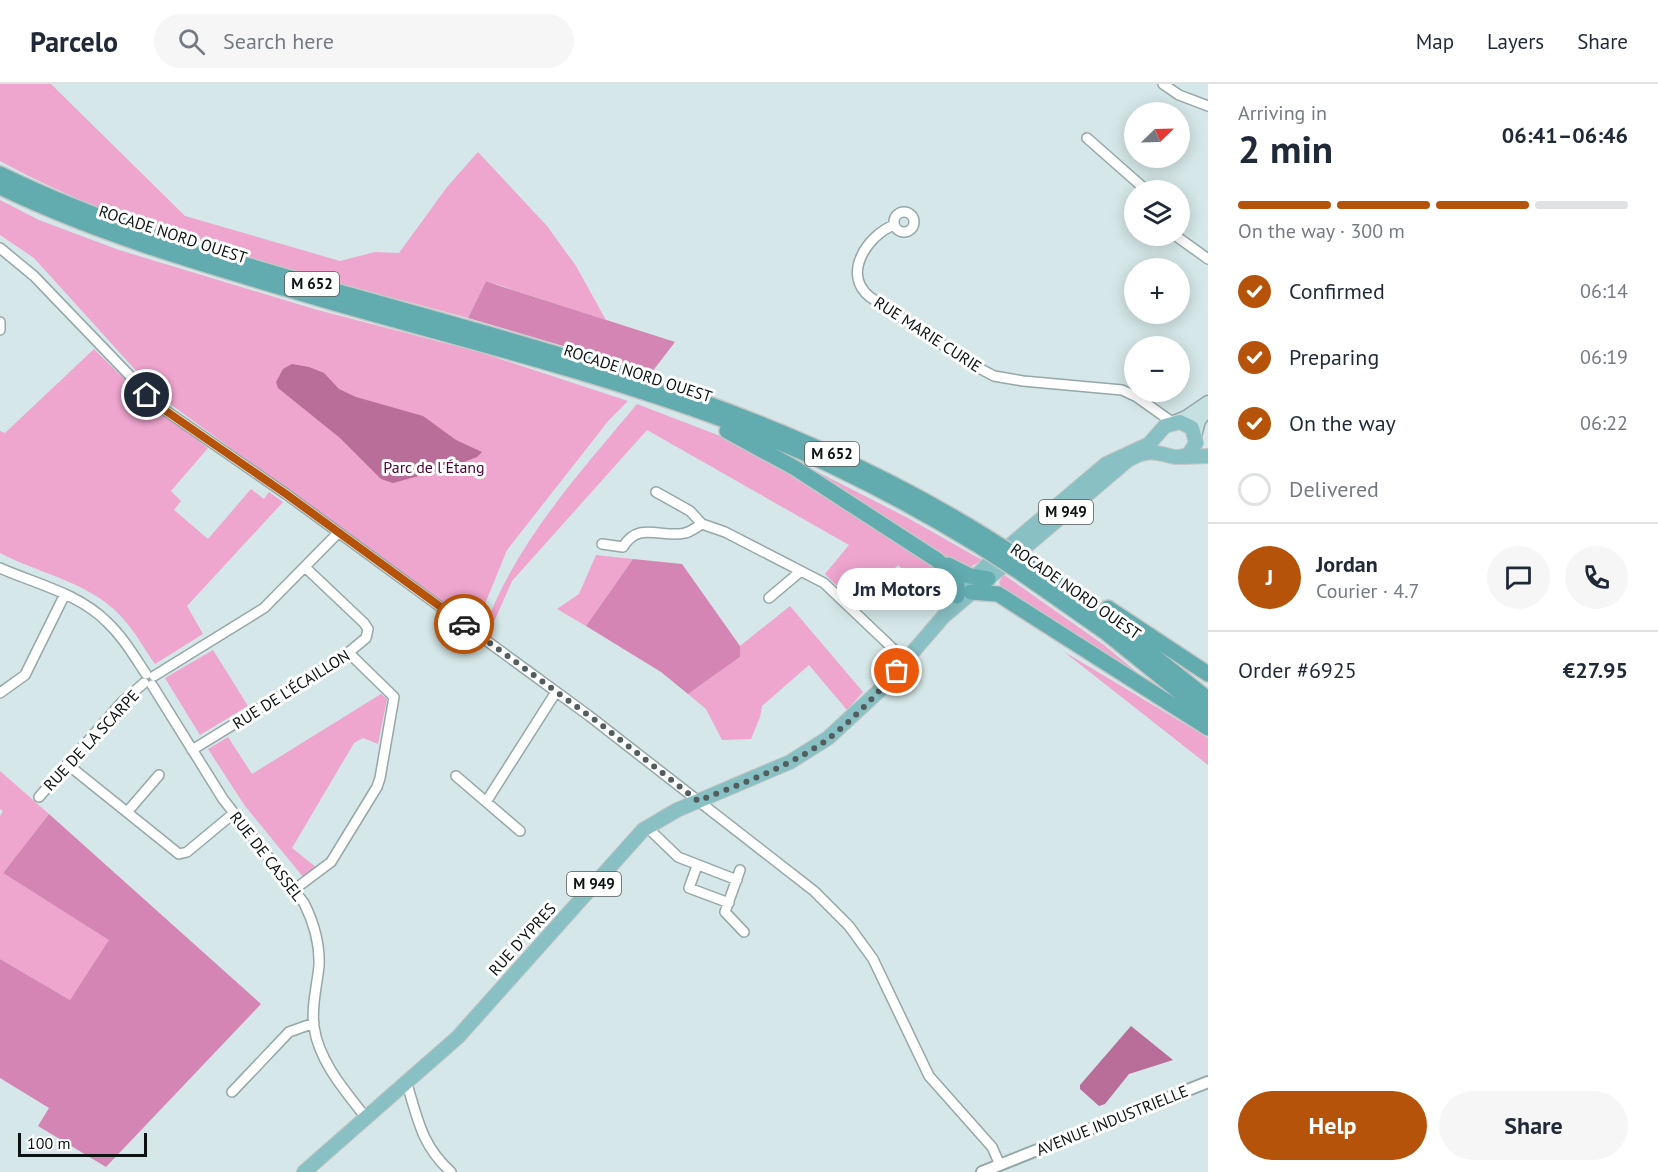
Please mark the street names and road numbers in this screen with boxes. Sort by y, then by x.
street label: ROCADE NORD OUEST [96,201,250,267]
road number: M 652 [285,272,339,296]
street label: RUE MARIE CURIE [870,292,986,376]
street label: ROCADE NORD OUEST [561,340,715,406]
road number: M 652 [805,442,859,466]
road number: M 949 [1039,500,1093,524]
street label: ROCADE NORD OUEST [1007,539,1145,644]
street label: RUE DE L'ÉCAILLON [229,645,353,733]
street label: RUE DE LA SCARPE [39,685,143,795]
street label: RUE DE CASSEL [226,807,308,905]
road number: M 949 [567,872,621,896]
street label: RUE D'YPRES [484,898,560,980]
street label: AVENUE INDUSTRIELLE [1033,1080,1191,1160]

